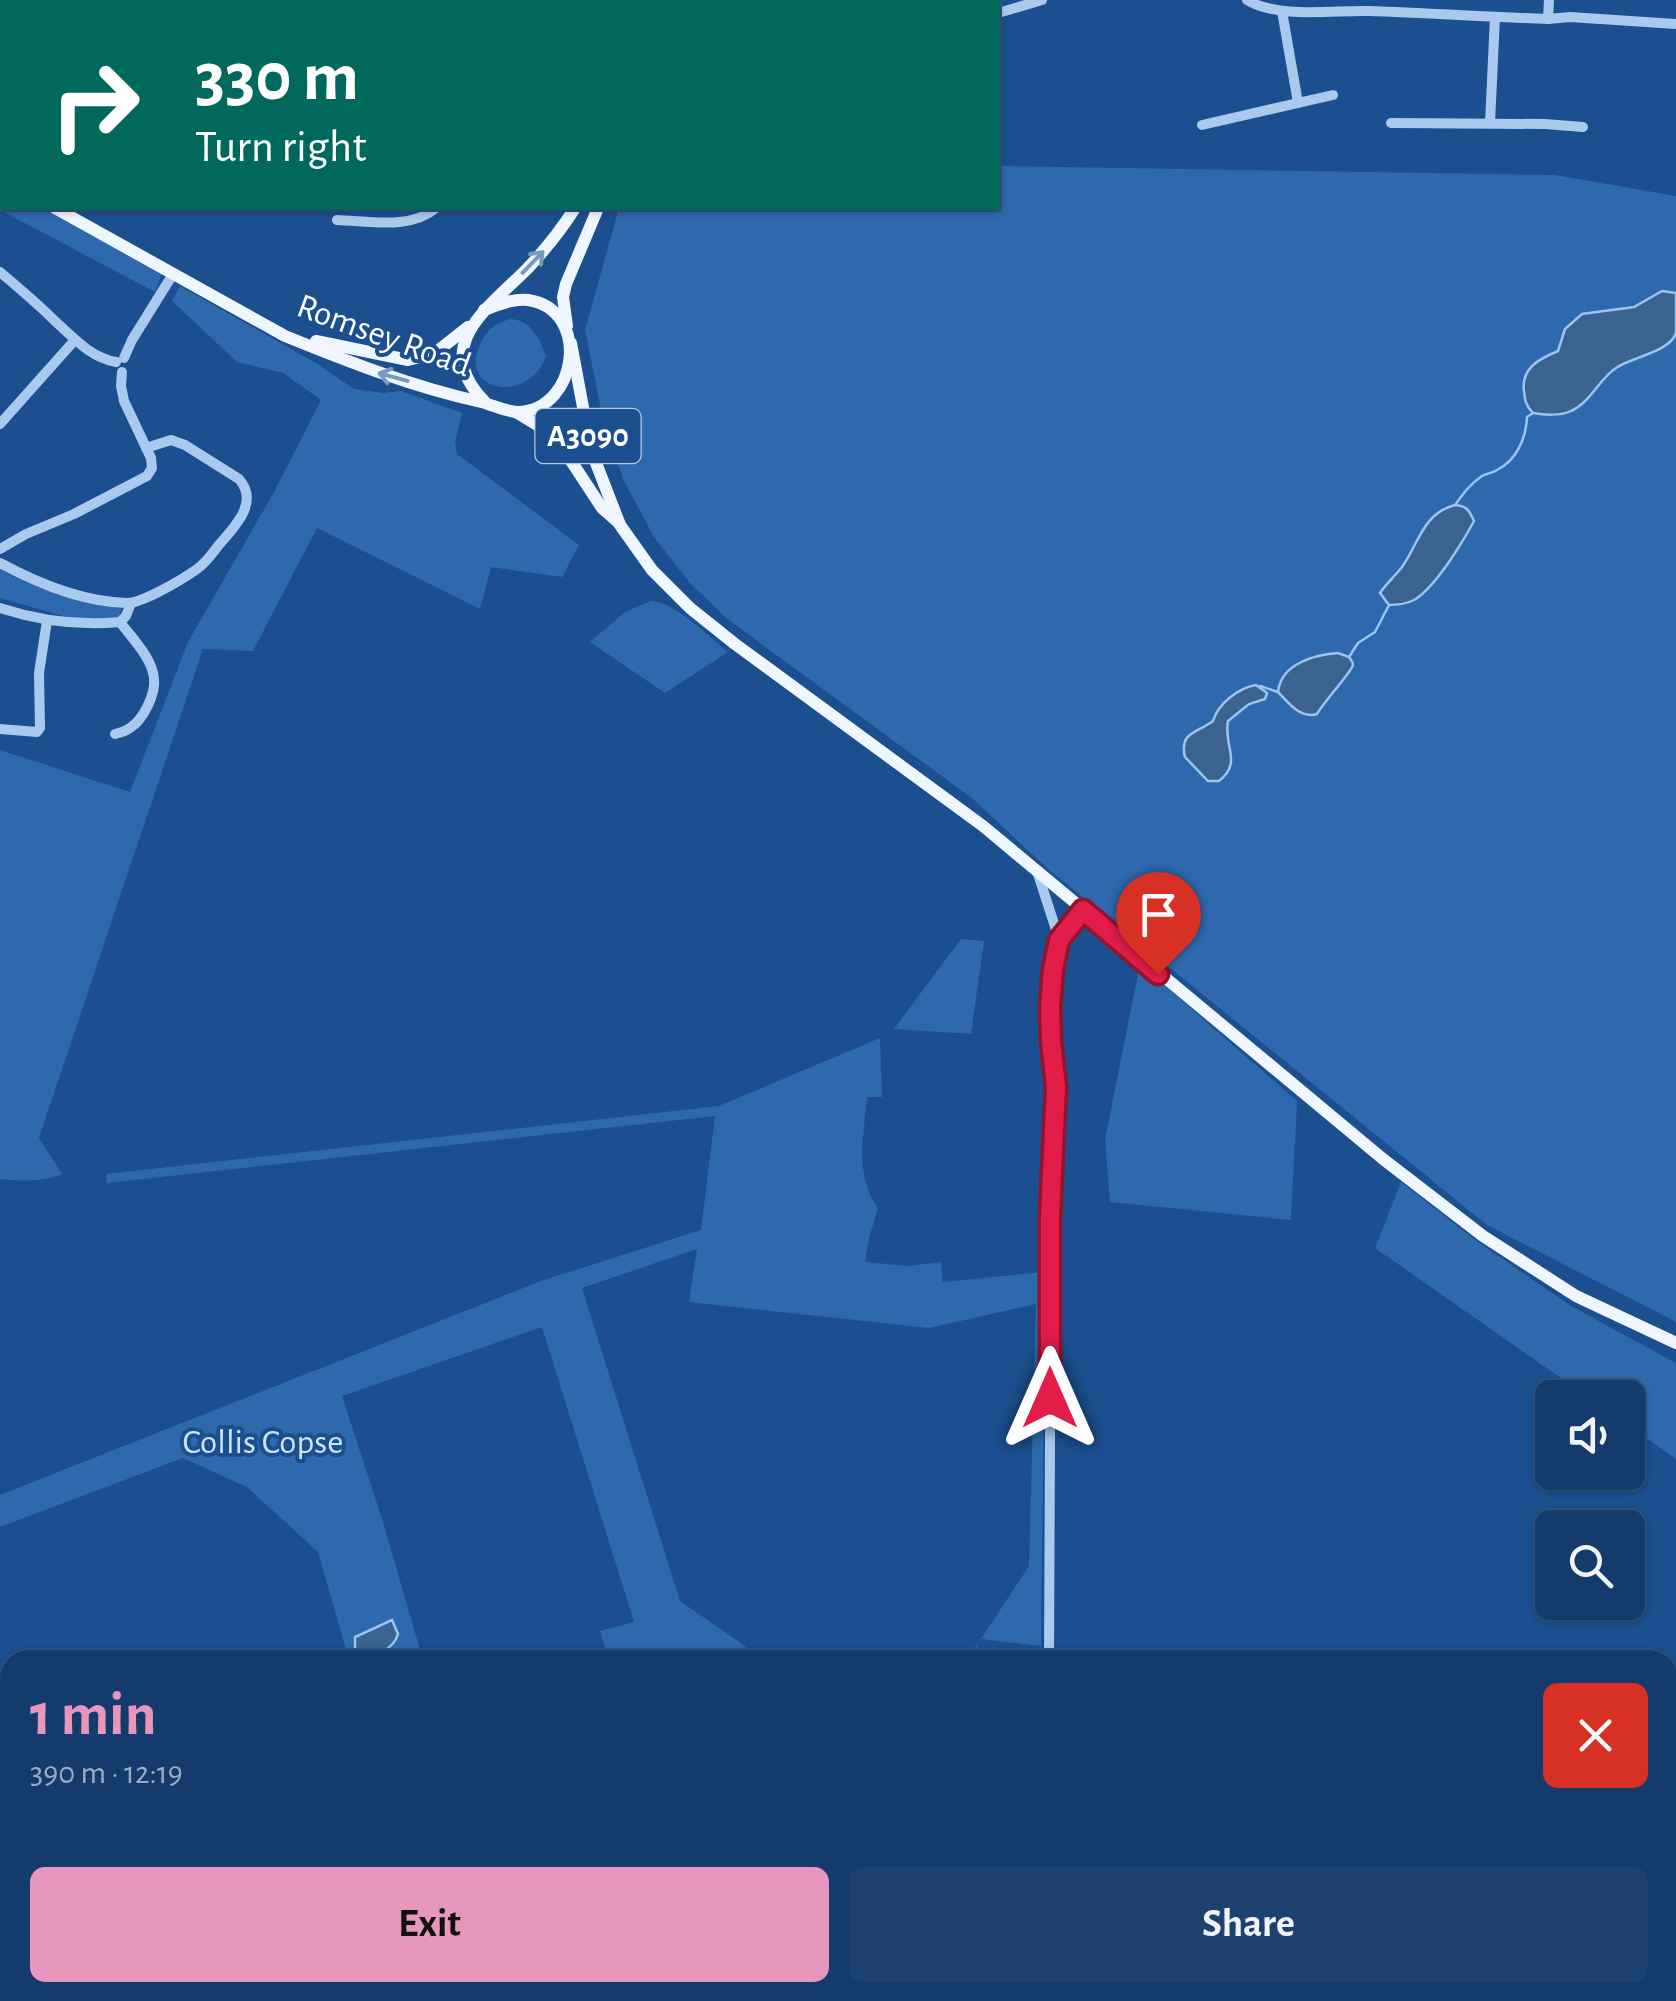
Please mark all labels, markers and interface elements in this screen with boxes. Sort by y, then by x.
icon: right [30,40,160,170]
text: 330 m [195,43,359,113]
text: Turn right [195,125,367,170]
one-way arrow [521,250,544,275]
street label: Romsey Road [292,288,476,384]
one-way arrow [378,367,409,386]
road number: A3090 [536,409,640,463]
pin [1116,872,1201,975]
icon: arrive [1131,887,1186,942]
position arrow [998,1346,1102,1450]
map controls [1535,1380,1645,1620]
button: sound [1535,1380,1645,1490]
park label: Collis Copse [183,1425,343,1460]
button: search [1535,1510,1645,1620]
button: close [1543,1683,1648,1788]
text: 1 min [30,1686,156,1746]
text: 390 m · 12:19 [30,1757,183,1789]
button: Exit [30,1867,829,1982]
button: Share [849,1867,1648,1982]

